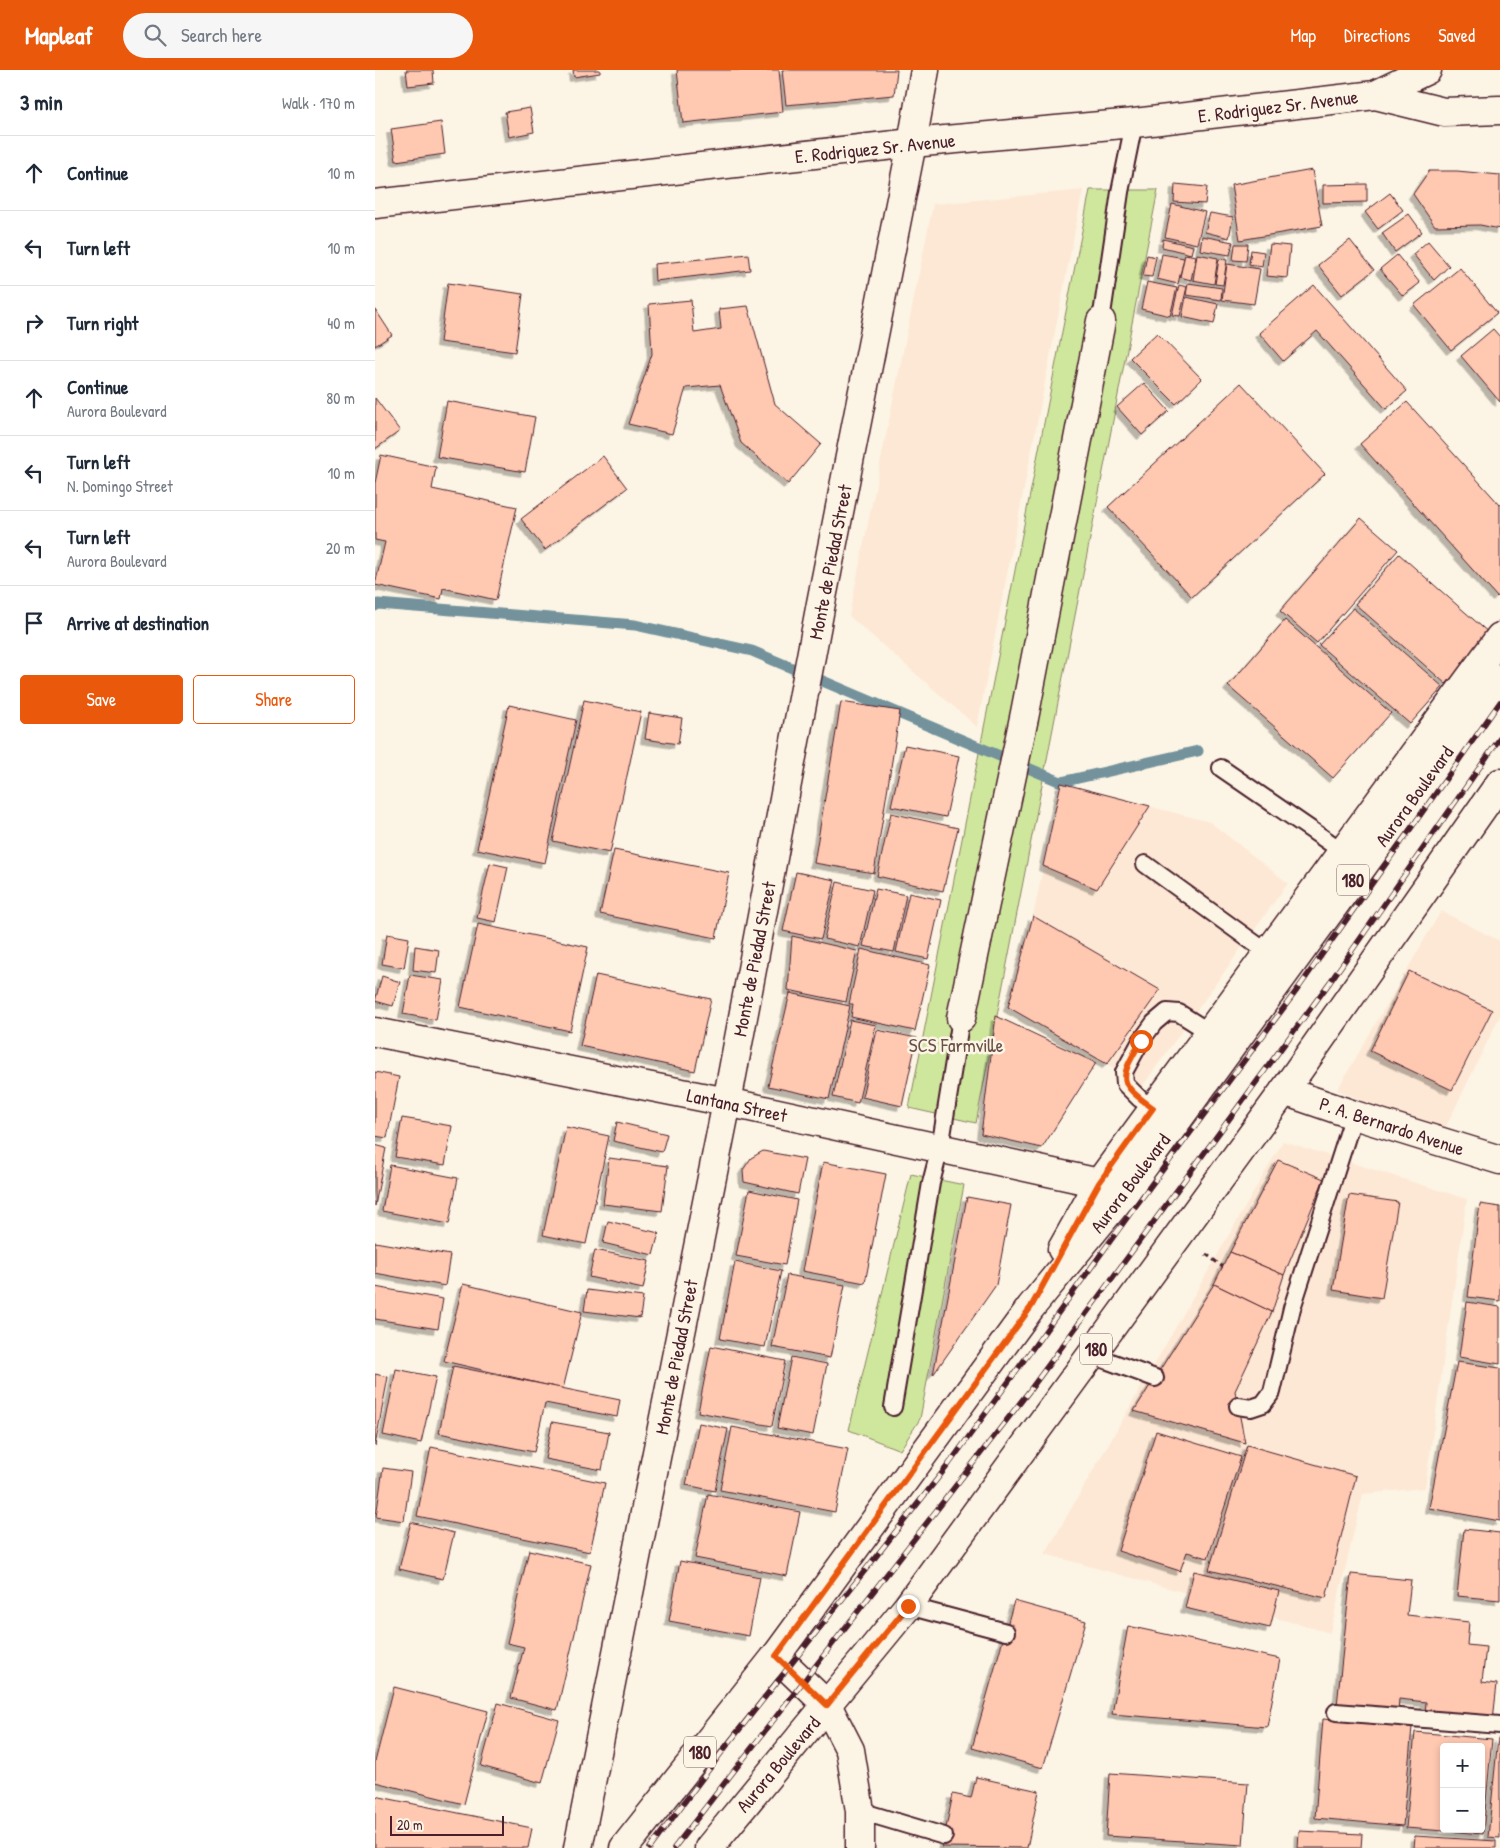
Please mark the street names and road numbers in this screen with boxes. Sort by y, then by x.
street label: E. Rodriguez Sr. Avenue [1197,83,1360,129]
street label: E. Rodriguez Sr. Avenue [794,127,957,169]
street label: Monte de Piedad Street [802,482,858,642]
street label: Aurora Boulevard [1369,740,1460,851]
road number: 180 [1337,864,1369,896]
street label: Monte de Piedad Street [726,879,782,1039]
street label: Lantana Street [685,1082,790,1128]
street label: P. A. Bernardo Avenue [1316,1090,1468,1162]
street label: Aurora Boulevard [1084,1127,1176,1238]
street label: Monte de Piedad Street [648,1277,704,1437]
road number: 180 [1080,1334,1112,1365]
street label: Aurora Boulevard [730,1710,826,1818]
road number: 180 [684,1736,716,1768]

